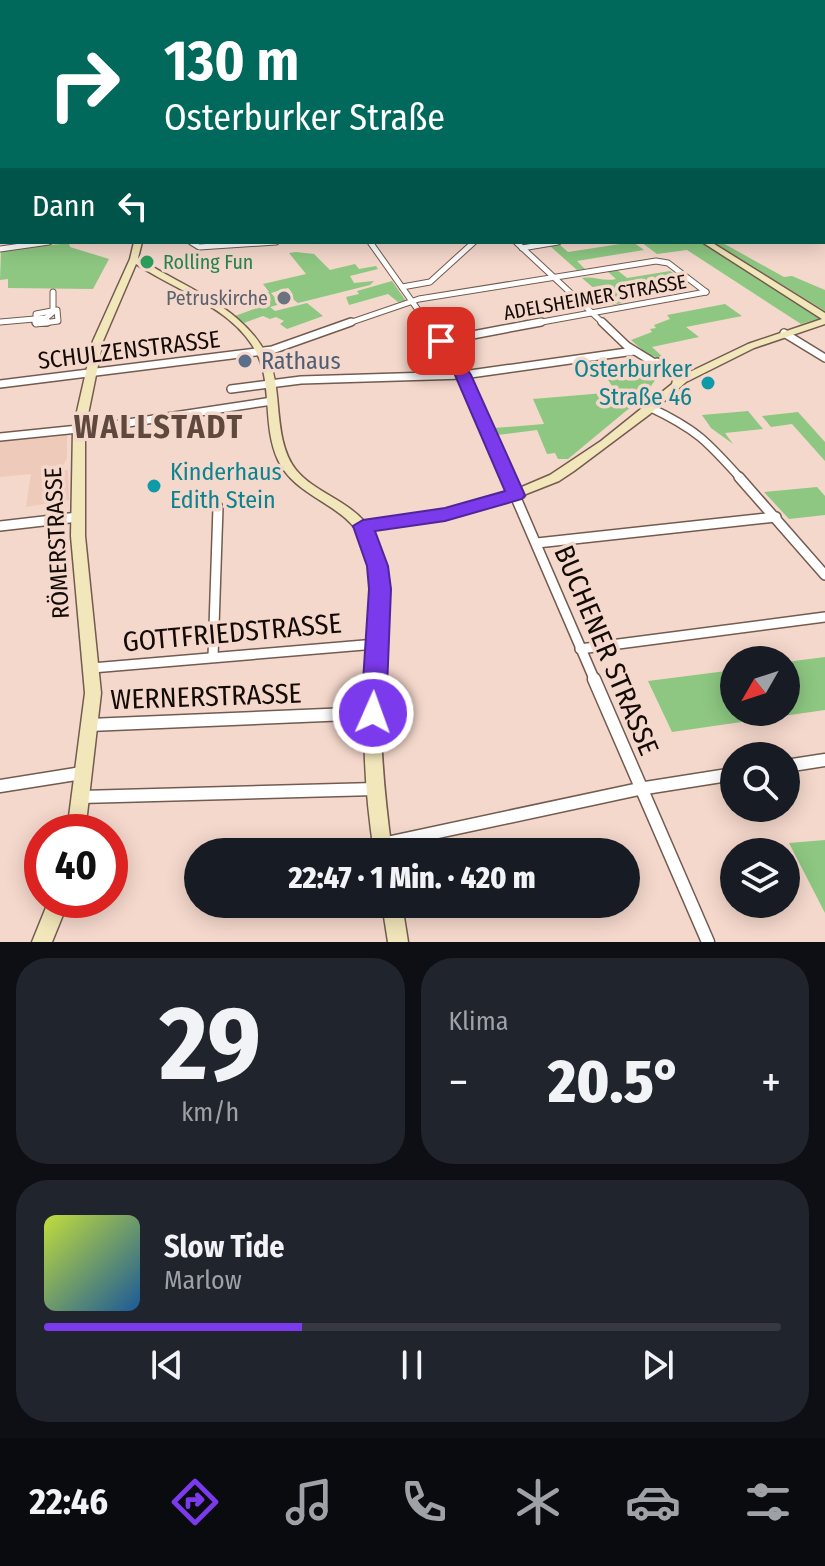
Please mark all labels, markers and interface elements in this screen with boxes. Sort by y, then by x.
text: 130 m [164,28,299,95]
icon: right [32,32,136,136]
text: Osterburker Straße [164,96,445,140]
icon: left [111,184,155,228]
text: Dann [32,188,95,224]
place label: Rolling Fun [163,250,253,274]
marker: Rolling Fun [138,253,156,271]
street label: ADELSHEIMER STRASSE [502,269,688,325]
place label: Petruskirche [166,286,268,310]
marker: Petruskirche [275,289,293,307]
pin [407,307,475,375]
icon: arrive [419,319,463,363]
street label: SCHULZENSTRASSE [36,325,222,375]
place label: Rathaus [261,347,341,375]
marker: Rathaus [236,352,254,370]
place label: Osterburker Straße 46 [574,355,693,411]
marker: Osterburker Straße 46 [699,374,717,392]
district label: WALLSTADT [74,408,244,446]
place label: Kinderhaus Edith Stein [170,458,282,514]
street label: RÖMERSTRASSE [39,466,75,620]
marker: Kinderhaus Edith Stein [145,477,163,495]
street label: BUCHENER STRASSE [547,540,666,760]
street label: GOTTFRIEDSTRASSE [121,606,343,659]
north arrow [720,646,800,726]
map controls [720,646,800,918]
position arrow [331,671,415,755]
street label: WERNERSTRASSE [110,677,302,716]
button: search [720,742,800,822]
speed limit sign: 40 [24,814,128,918]
button: layers [720,838,800,918]
text: 22:47 · 1 Min. · 420 m [289,860,535,896]
text: 29 [160,982,261,1107]
text: Klima [449,1006,508,1037]
text: 20.5° [548,1046,681,1118]
text: − [449,1056,468,1109]
text: + [761,1056,781,1109]
text: km/h [181,1097,239,1128]
text: Slow Tide [164,1229,285,1265]
text: Marlow [164,1265,242,1296]
icon: previous [145,1343,189,1387]
icon: pause [390,1343,434,1387]
icon: next [636,1343,680,1387]
icon: directions [167,1474,223,1530]
icon: music [281,1474,337,1530]
icon: phone [396,1474,452,1530]
icon: climate [510,1474,566,1530]
icon: car [625,1474,681,1530]
icon: filters [740,1474,796,1530]
text: 22:46 [29,1480,108,1524]

